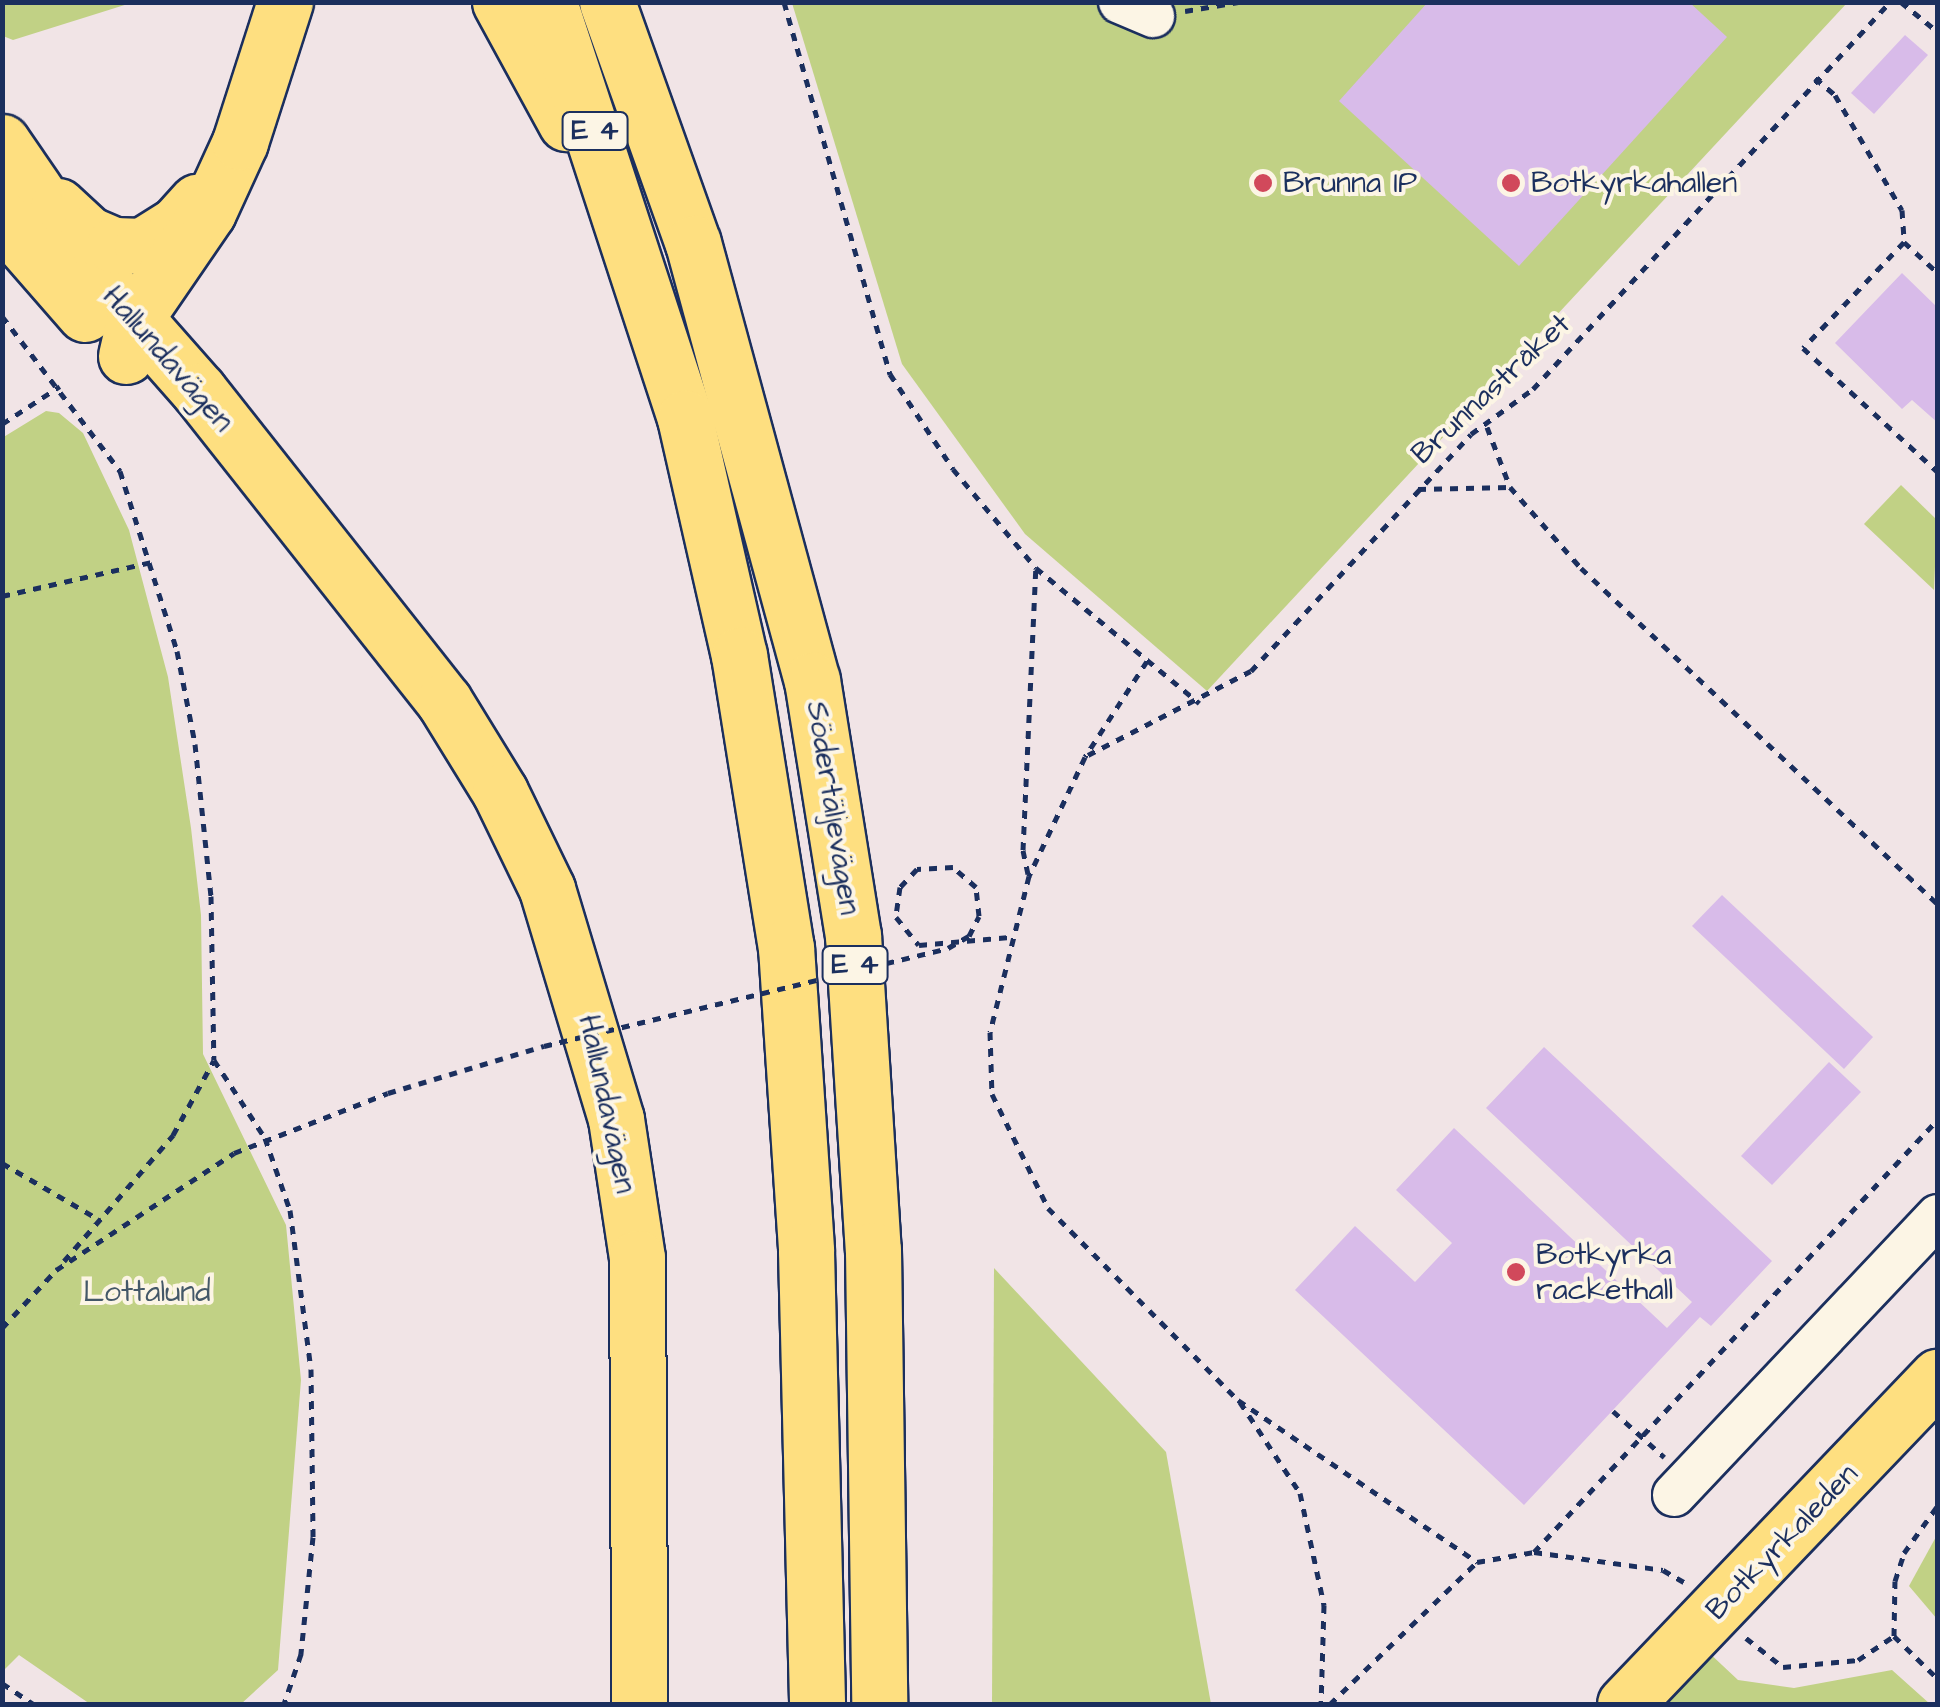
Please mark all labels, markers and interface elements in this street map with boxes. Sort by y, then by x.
road number: E 4 [560,108,630,154]
place label: Brunna IP [1283,165,1417,201]
place label: Botkyrkahallen [1531,165,1737,201]
marker: Brunna IP [1252,172,1274,194]
marker: Botkyrkahallen [1500,172,1522,194]
street label: Hallundavägen [95,279,241,439]
street label: Brunnastråket [1404,306,1578,472]
street label: Södertäljevägen [798,699,868,917]
road number: E 4 [820,942,890,988]
street label: Hallundavägen [571,1012,643,1196]
place label: Botkyrka rackethall [1536,1237,1673,1308]
marker: Botkyrka rackethall [1505,1261,1527,1283]
park label: Lottalund [83,1274,211,1310]
street label: Botkyrkaleden [1699,1456,1865,1628]

